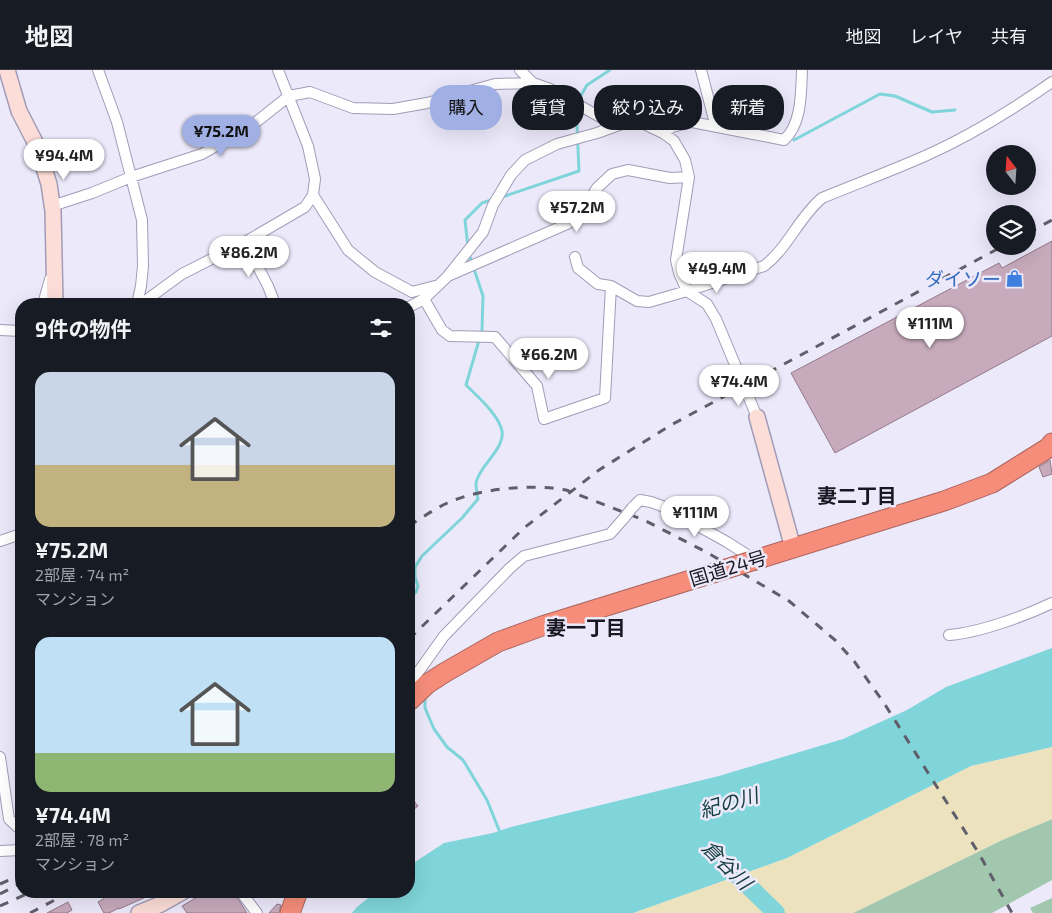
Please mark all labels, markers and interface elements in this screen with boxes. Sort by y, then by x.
text: 地図 [25,21,73,50]
text: 地図 [846,25,882,47]
text: レイヤ [910,25,963,47]
text: 共有 [991,25,1027,47]
chip: 購入 [430,85,502,130]
chip: 賃貸 [512,85,584,130]
chip: 絞り込み [594,85,702,130]
chip: 新着 [712,85,784,130]
pin: ¥75.2M [180,114,262,157]
text: ¥75.2M [193,121,249,140]
pin: ¥94.4M [23,138,105,181]
text: ¥94.4M [35,145,93,164]
north arrow [986,145,1036,195]
map controls [986,145,1036,255]
pin: ¥57.2M [536,190,618,233]
text: ¥57.2M [549,197,605,216]
button: layers [986,205,1036,255]
pin: ¥86.2M [208,236,290,278]
text: ¥86.2M [220,242,278,261]
pin: ¥49.4M [676,252,758,294]
text: ¥49.4M [688,258,746,277]
place label: ダイソー [925,267,1001,290]
shop icon: ダイソー [1005,269,1025,289]
pin: ¥111M [895,306,965,349]
text: ¥111M [907,313,953,332]
icon: filters [367,314,395,342]
text: 9件の物件 [35,316,131,341]
pin: ¥66.2M [508,338,590,380]
text: ¥66.2M [520,344,578,363]
pin: ¥74.4M [698,364,780,407]
text: ¥74.4M [710,371,768,390]
icon: home [170,404,260,494]
district label: 妻二丁目 [817,483,897,507]
pin: ¥111M [660,496,730,538]
text: ¥111M [672,502,718,521]
text: ¥75.2M [35,537,108,562]
street label: 国道24号 [687,545,769,590]
text: 2部屋 · 74 m² [35,565,129,584]
text: マンション [35,589,115,608]
district label: 妻一丁目 [546,615,626,639]
icon: home [170,669,260,759]
water label: 紀の川 [697,782,763,822]
text: ¥74.4M [35,802,111,827]
text: 2部屋 · 78 m² [35,830,129,849]
water label: 倉谷川 [698,835,759,895]
text: マンション [35,854,115,873]

